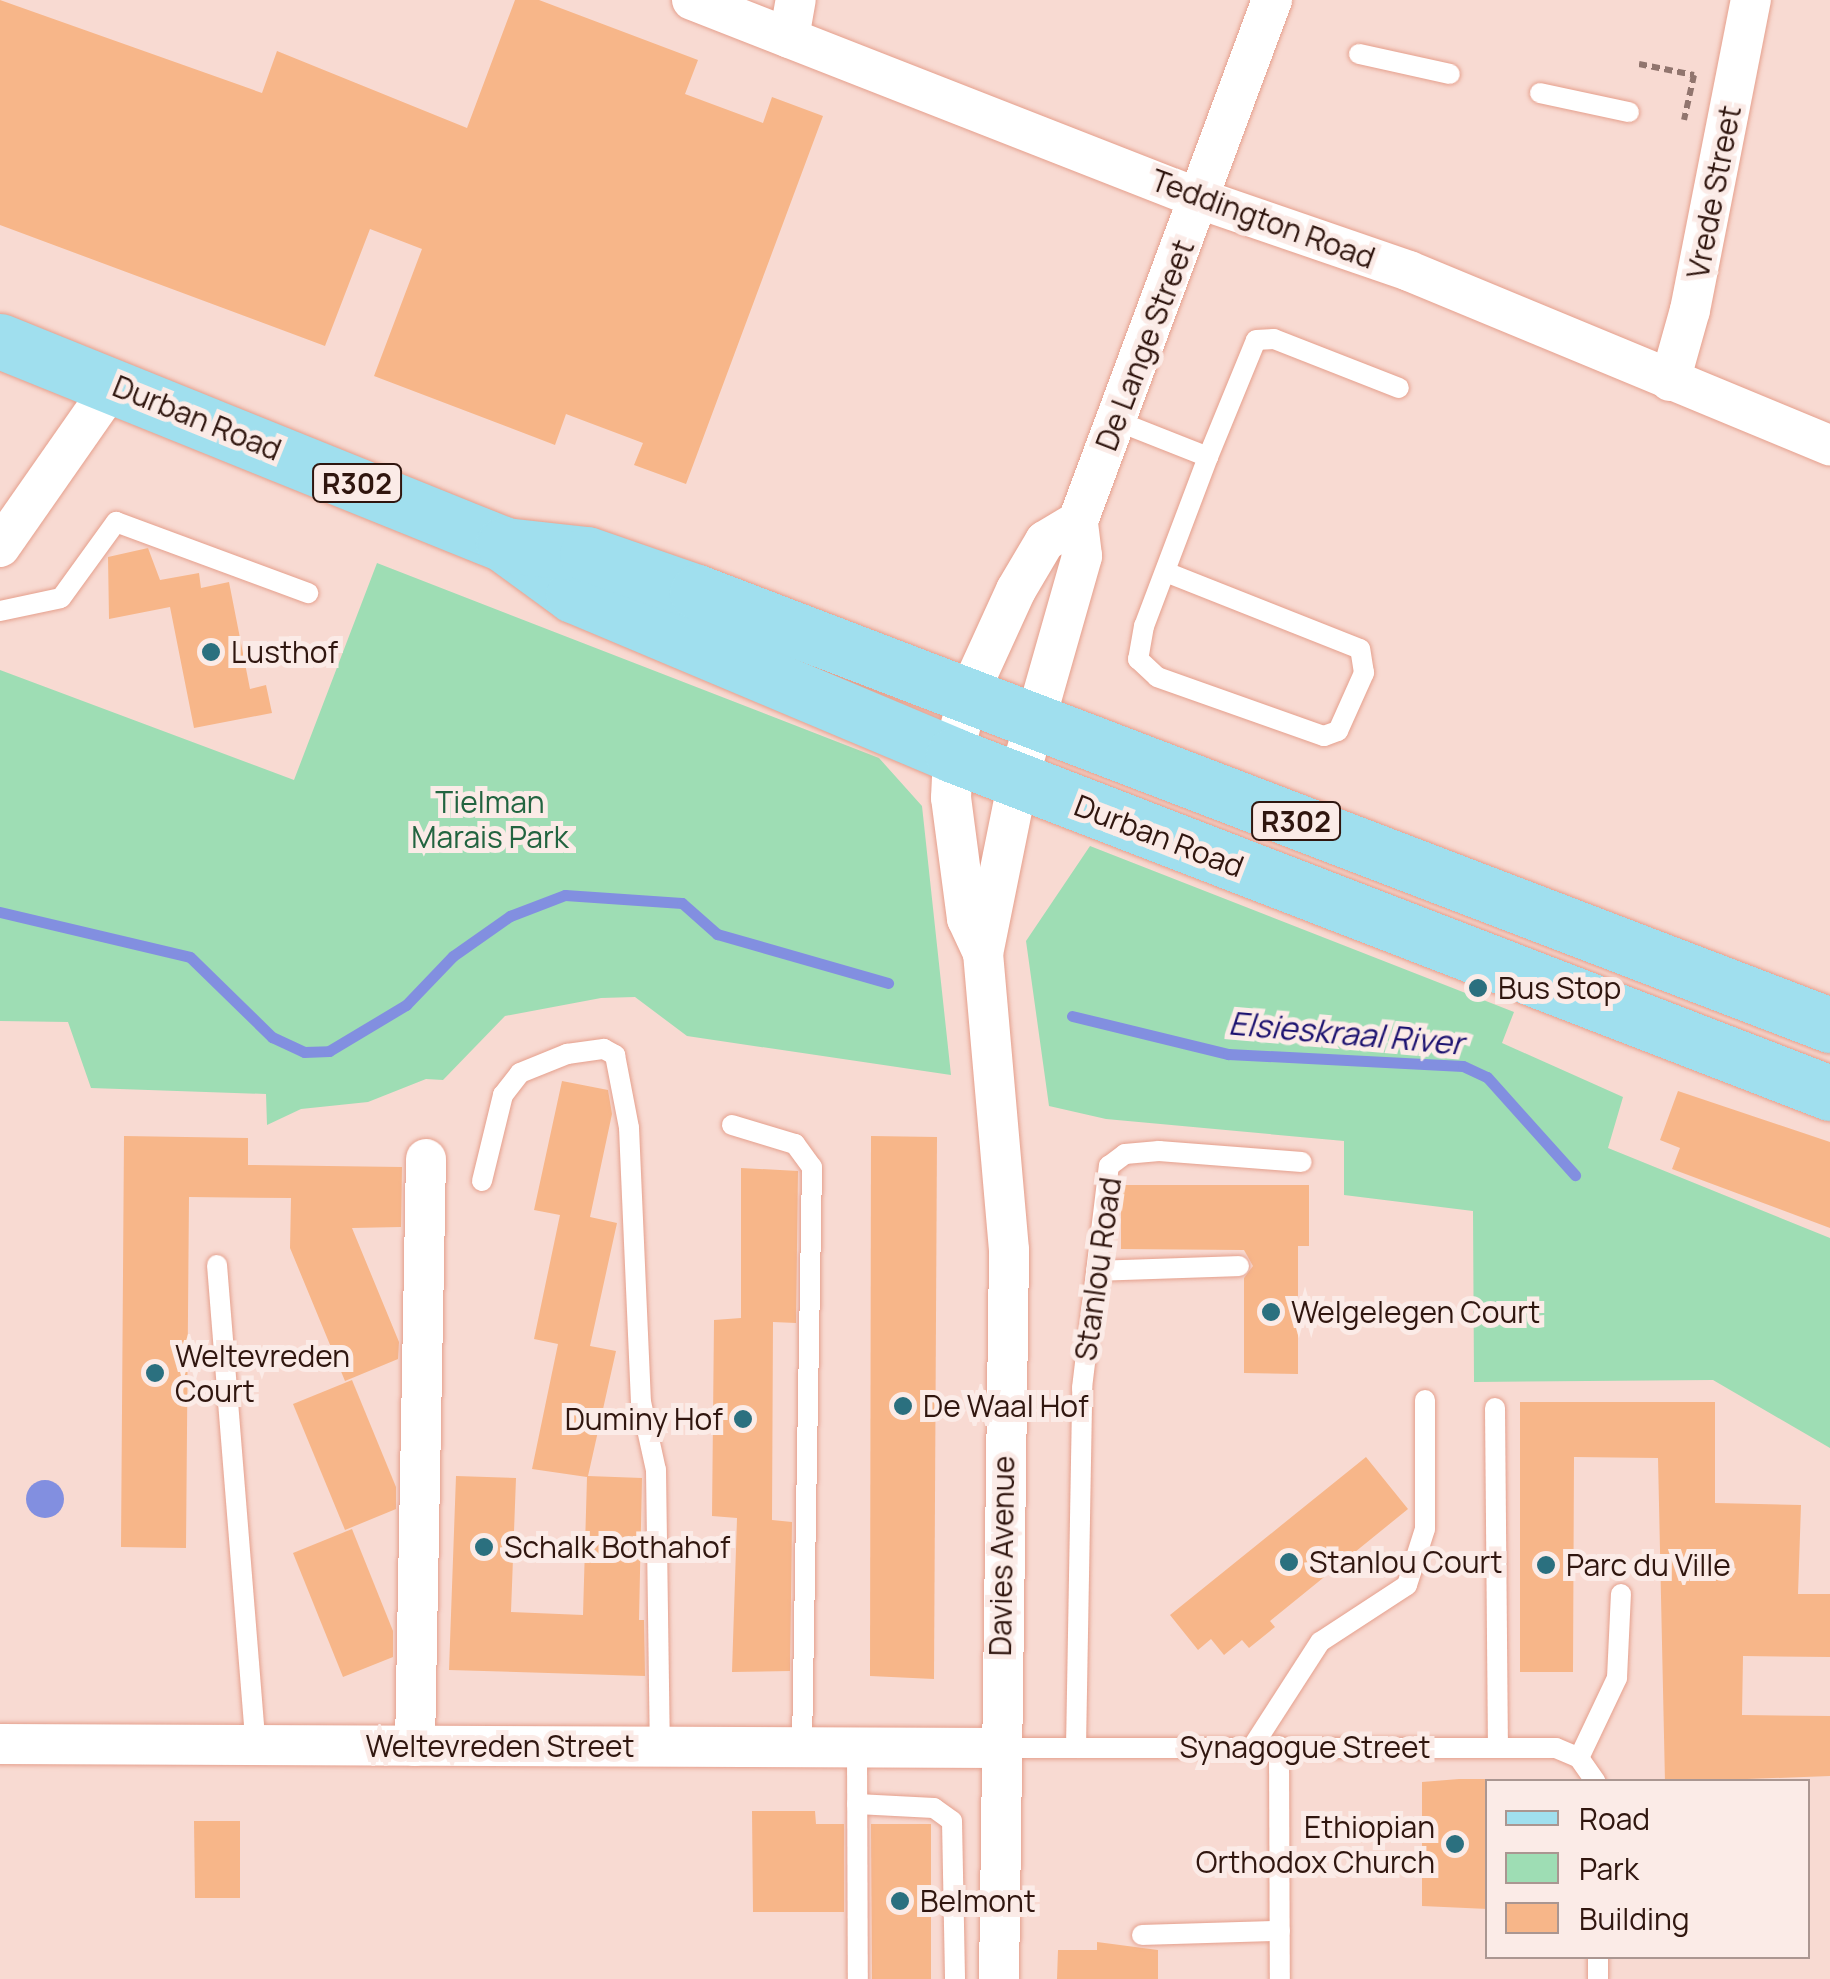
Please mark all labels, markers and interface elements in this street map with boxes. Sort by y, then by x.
street label: Vrede Street [1680,102,1748,282]
street label: Teddington Road [1146,162,1380,276]
street label: De Lange Street [1088,235,1202,455]
street label: Durban Road [108,368,286,468]
road number: R302 [312,460,402,506]
place label: Lusthof [231,634,338,670]
marker: Lusthof [200,641,222,663]
park label: Tielman Marais Park [411,784,569,854]
street label: Durban Road [1069,787,1249,885]
road number: R302 [1251,798,1341,844]
place label: Bus Stop [1498,970,1621,1006]
marker: Bus Stop [1467,977,1489,999]
water label: Elsieskraal River [1227,1004,1465,1062]
street label: Stanlou Road [1067,1175,1129,1363]
place label: Welgelegen Court [1291,1294,1540,1330]
marker: Welgelegen Court [1260,1301,1282,1323]
place label: Weltevreden Court [175,1338,350,1408]
marker: Weltevreden Court [144,1362,166,1384]
place label: De Waal Hof [923,1388,1089,1424]
marker: De Waal Hof [892,1395,914,1417]
place label: Duminy Hof [565,1401,723,1437]
marker: Duminy Hof [732,1408,754,1430]
street label: Davies Avenue [982,1455,1022,1657]
place label: Schalk Bothahof [504,1529,730,1565]
marker: Schalk Bothahof [473,1536,495,1558]
place label: Stanlou Court [1309,1544,1502,1580]
place label: Parc du Ville [1566,1547,1731,1583]
marker: Stanlou Court [1278,1551,1300,1573]
marker: Parc du Ville [1535,1554,1557,1576]
street label: Weltevreden Street [365,1728,635,1764]
street label: Synagogue Street [1179,1729,1431,1765]
legend [1485,1779,1810,1959]
text: Road [1579,1798,1650,1839]
place label: Ethiopian Orthodox Church [1196,1809,1435,1880]
marker: Ethiopian Orthodox Church [1444,1833,1466,1855]
text: Park [1579,1848,1639,1889]
place label: Belmont [920,1883,1036,1919]
marker: Belmont [889,1890,911,1912]
text: Building [1579,1898,1690,1939]

